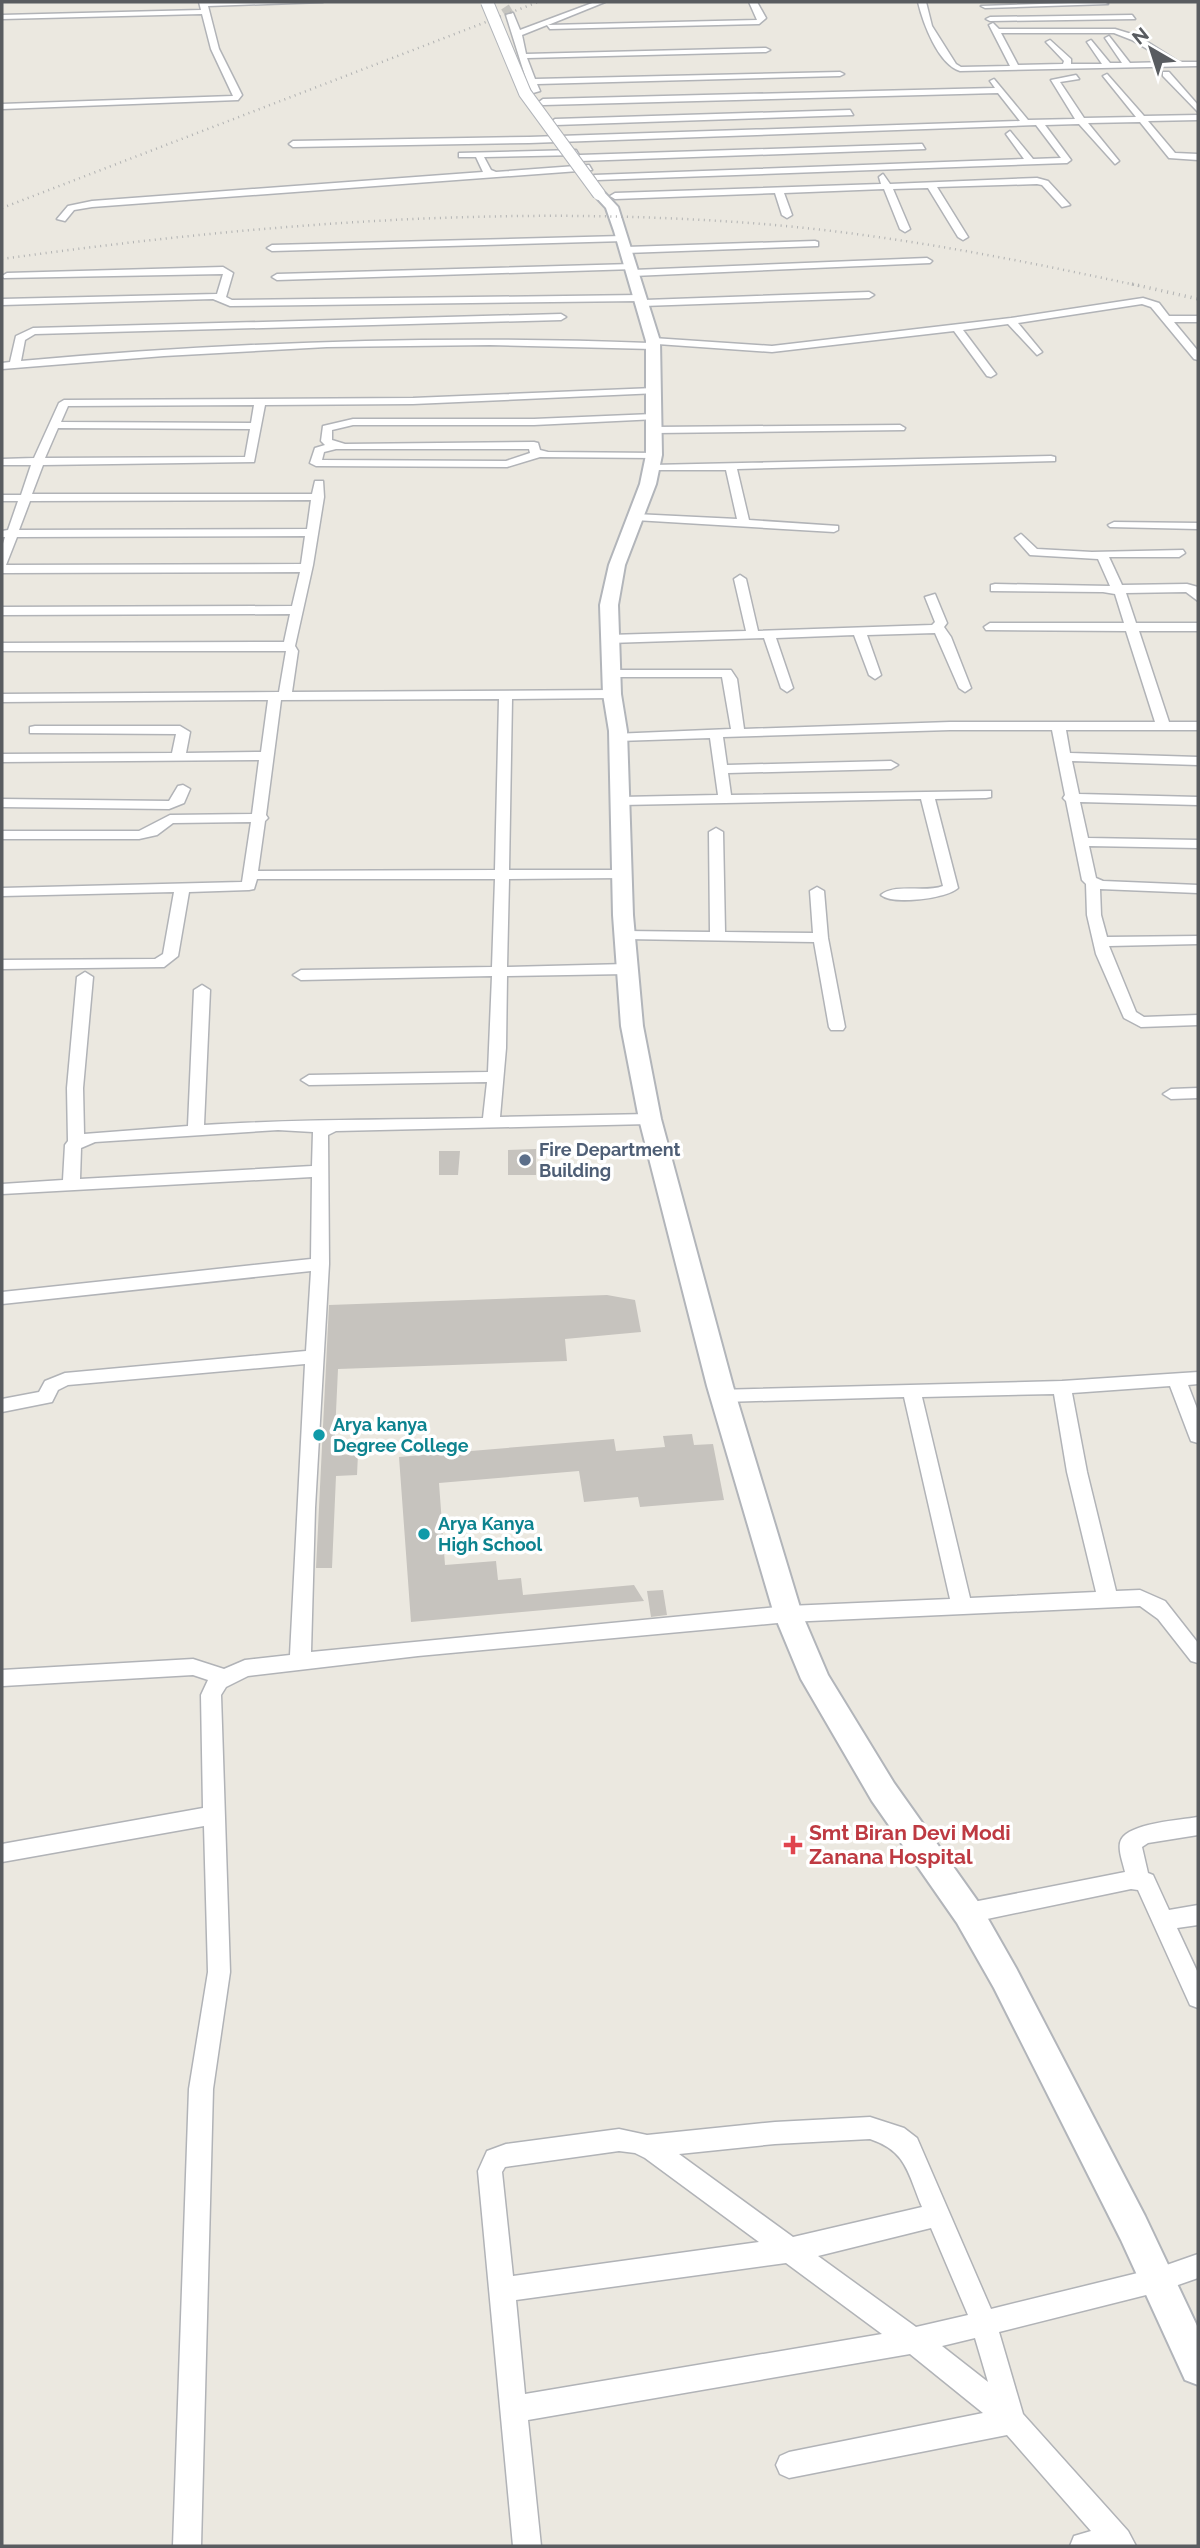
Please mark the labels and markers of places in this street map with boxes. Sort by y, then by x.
place label: Fire Department Building [539,1139,681,1181]
marker: Fire Department Building [517,1152,533,1168]
place label: Arya kanya Degree College [333,1414,469,1456]
marker: Arya kanya Degree College [311,1427,327,1443]
place label: Arya Kanya High School [438,1513,542,1555]
marker: Arya Kanya High School [416,1526,432,1542]
place label: Smt Biran Devi Modi Zanana Hospital [809,1820,1011,1869]
marker: Smt Biran Devi Modi Zanana Hospital [783,1835,803,1855]

